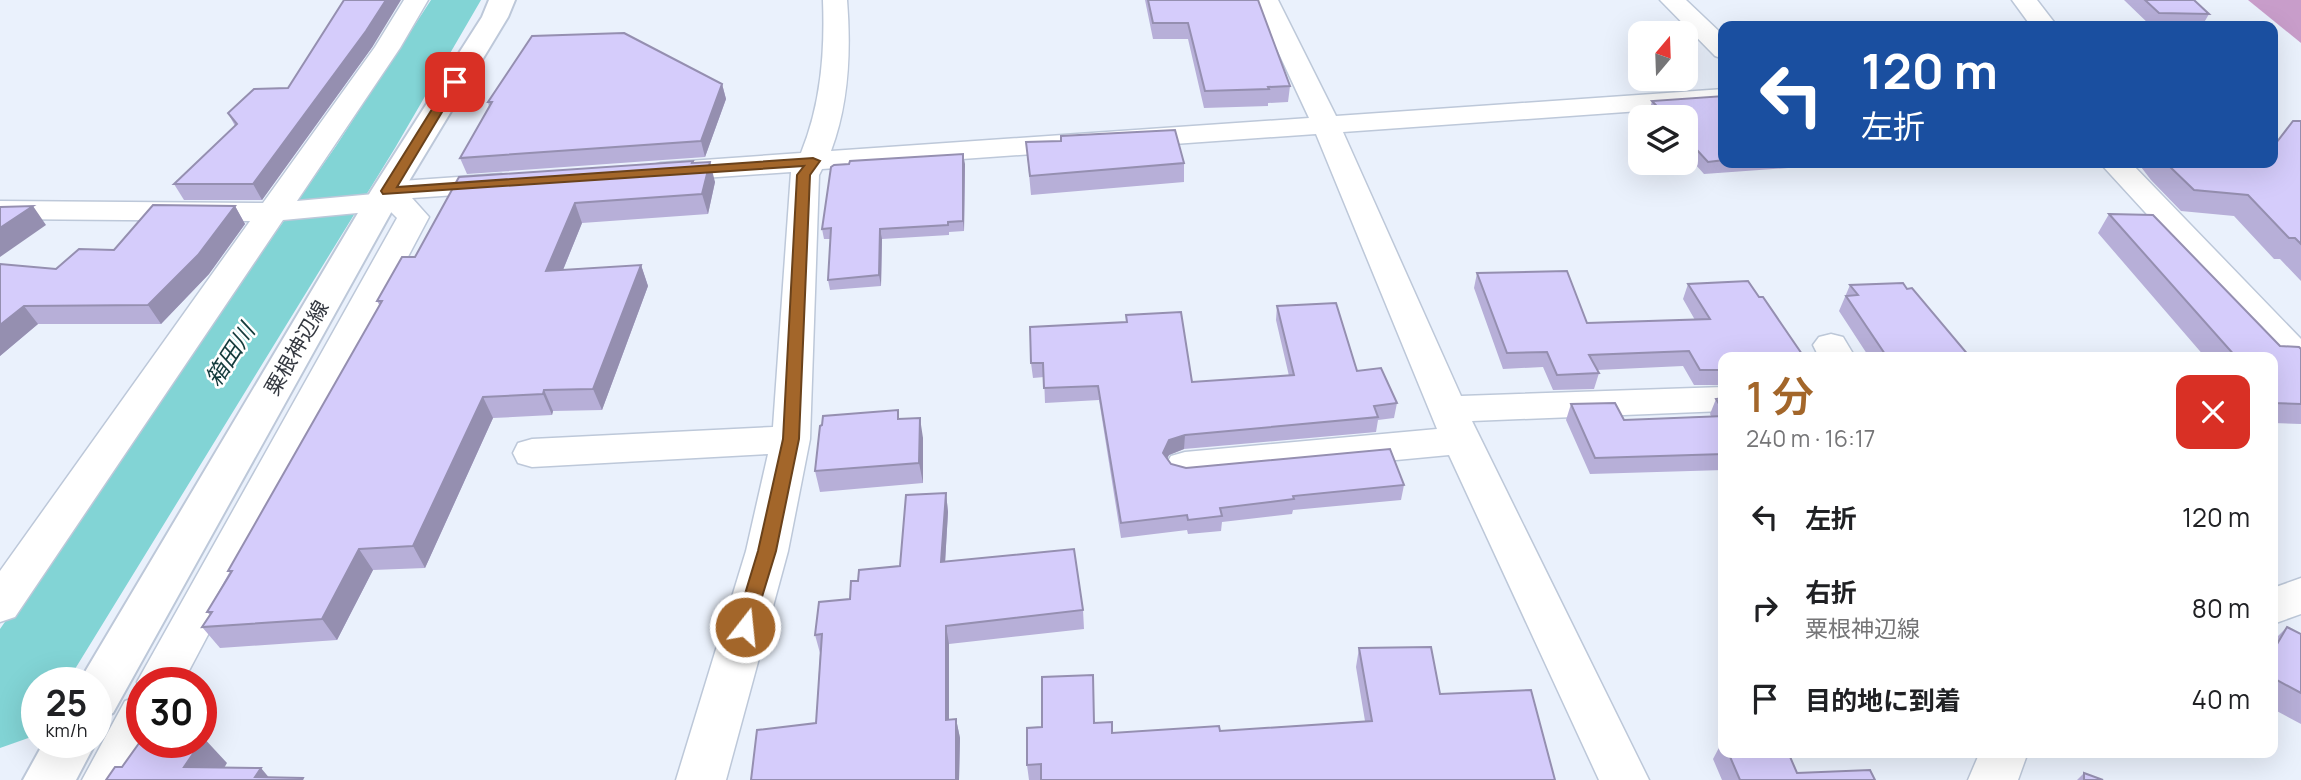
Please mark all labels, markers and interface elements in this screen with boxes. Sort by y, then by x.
north arrow [1628,21,1698,91]
map controls [1628,21,1698,175]
text: 120 m [1861,37,1998,104]
icon: left [1746,49,1837,140]
pin [425,52,485,112]
icon: arrive [436,63,474,101]
text: 左折 [1861,104,1925,148]
button: layers [1628,105,1698,175]
street label: 粟根神辺線 [258,295,335,400]
water label: 箱田川 [197,314,263,392]
text: 1 分 [1746,367,1814,425]
button: close [2176,375,2250,449]
text: 240 m · 16:17 [1746,422,1875,454]
icon: left [1746,498,1784,536]
text: 120 m [2182,499,2250,535]
text: 左折 [1805,500,1857,536]
text: 右折 [1805,574,1857,610]
icon: right [1746,589,1784,627]
position arrow [708,590,782,664]
text: 80 m [2192,590,2250,626]
text: 粟根神辺線 [1805,612,1920,644]
speed limit sign: 30 [126,667,217,758]
text: 25 [46,679,87,727]
icon: arrive [1746,680,1784,718]
text: 40 m [2192,681,2250,717]
text: 目的地に到着 [1805,682,1961,718]
text: km/h [46,718,87,742]

